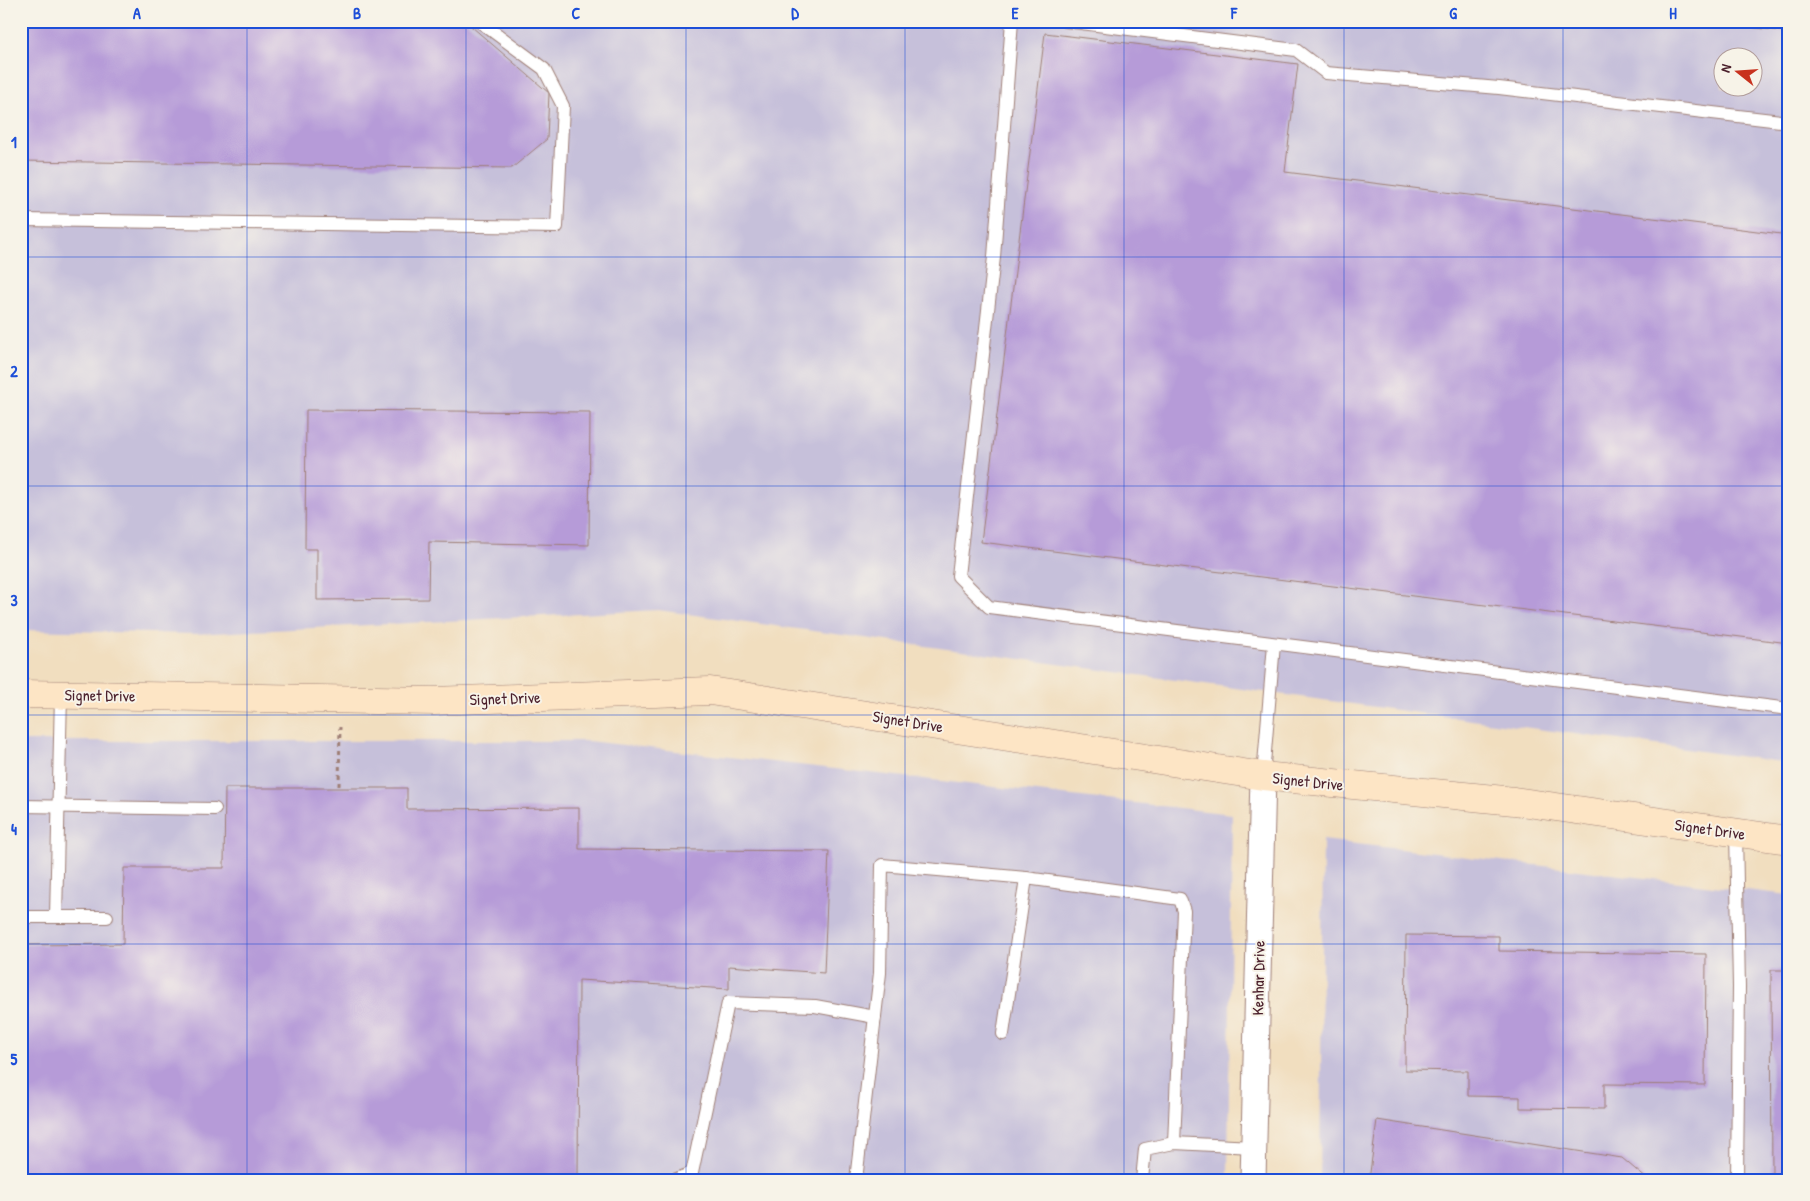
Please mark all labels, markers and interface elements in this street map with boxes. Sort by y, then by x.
text: A [133,2,141,24]
text: B [353,2,361,24]
text: C [572,2,581,24]
text: D [791,2,799,24]
text: E [1011,2,1019,24]
text: F [1230,2,1238,24]
text: G [1449,2,1457,24]
text: H [1669,2,1677,24]
north arrow [1712,48,1762,98]
text: N [1715,61,1735,74]
text: 1 [11,131,17,153]
text: 2 [10,360,18,382]
text: 3 [10,589,18,611]
street label: Signet Drive [64,683,136,707]
street label: Signet Drive [469,686,541,710]
street label: Signet Drive [871,705,945,738]
street label: Signet Drive [1272,766,1345,796]
street label: Signet Drive [1673,813,1747,845]
text: 4 [11,818,17,840]
street label: Kenhar Drive [1246,940,1270,1016]
text: 5 [11,1048,18,1070]

